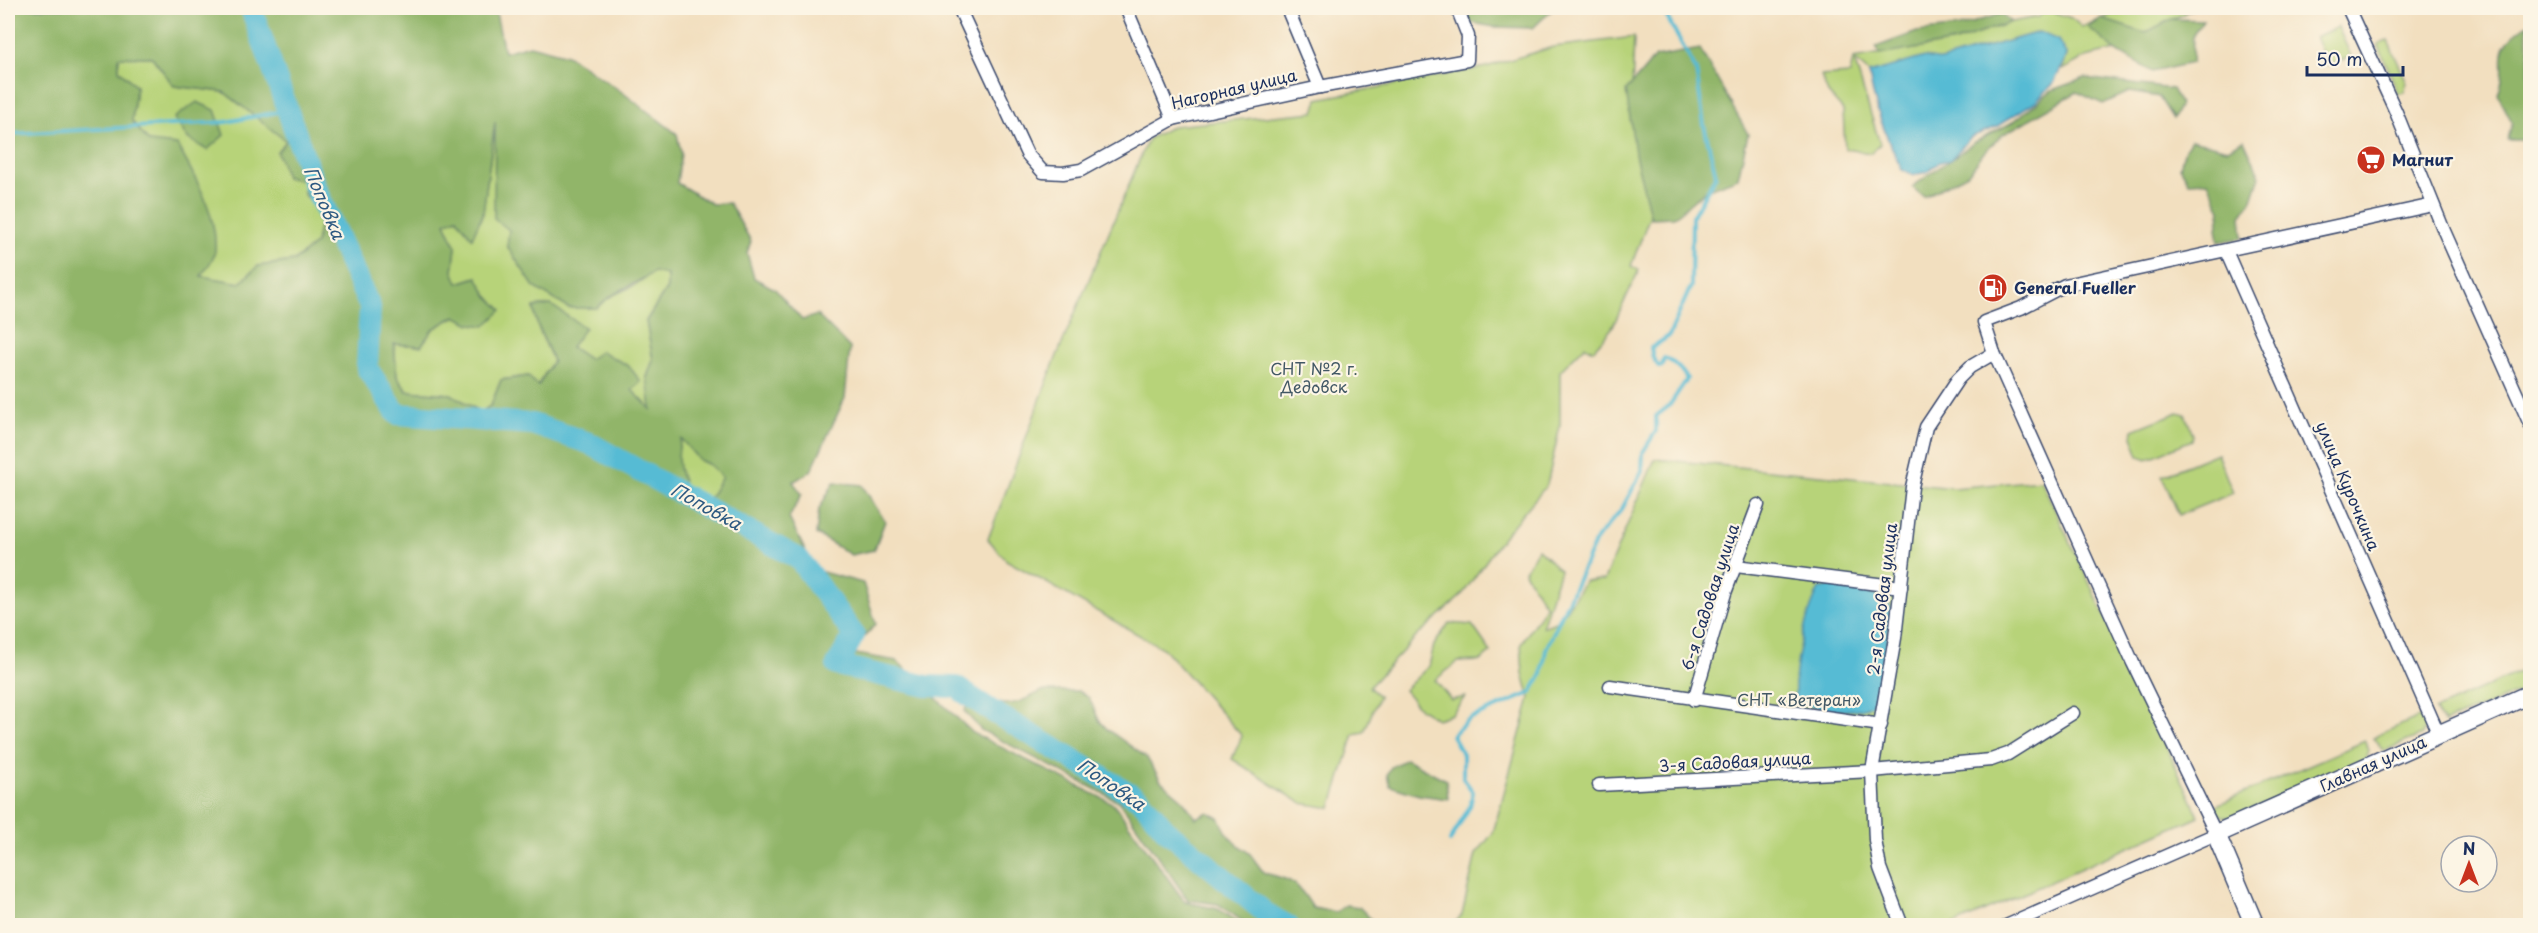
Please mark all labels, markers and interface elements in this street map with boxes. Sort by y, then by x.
scale bar [2307,39,2403,77]
text: 50 m [2316,45,2363,72]
street label: Нагорная улица [1169,62,1299,114]
supermarket icon: Магнит [2355,144,2387,176]
place label: Магнит [2392,147,2454,171]
water label: Поповка [298,162,353,244]
fuel station icon: General Fueller [1977,272,2009,304]
place label: General Fueller [2014,275,2137,299]
park label: СНТ №2 г. Дедовск [1270,356,1358,398]
street label: улица Курочкина [2311,417,2387,554]
water label: Поповка [667,475,748,537]
street label: 6-я Садовая улица [1674,520,1744,673]
street label: 2-я Садовая улица [1860,521,1902,676]
park label: СНТ «Ветеран» [1737,687,1861,711]
street label: Главная улица [2316,729,2430,797]
street label: 3-я Садовая улица [1658,745,1812,777]
water label: Поповка [1072,751,1152,817]
north arrow [2439,834,2499,894]
text: N [2463,836,2475,860]

